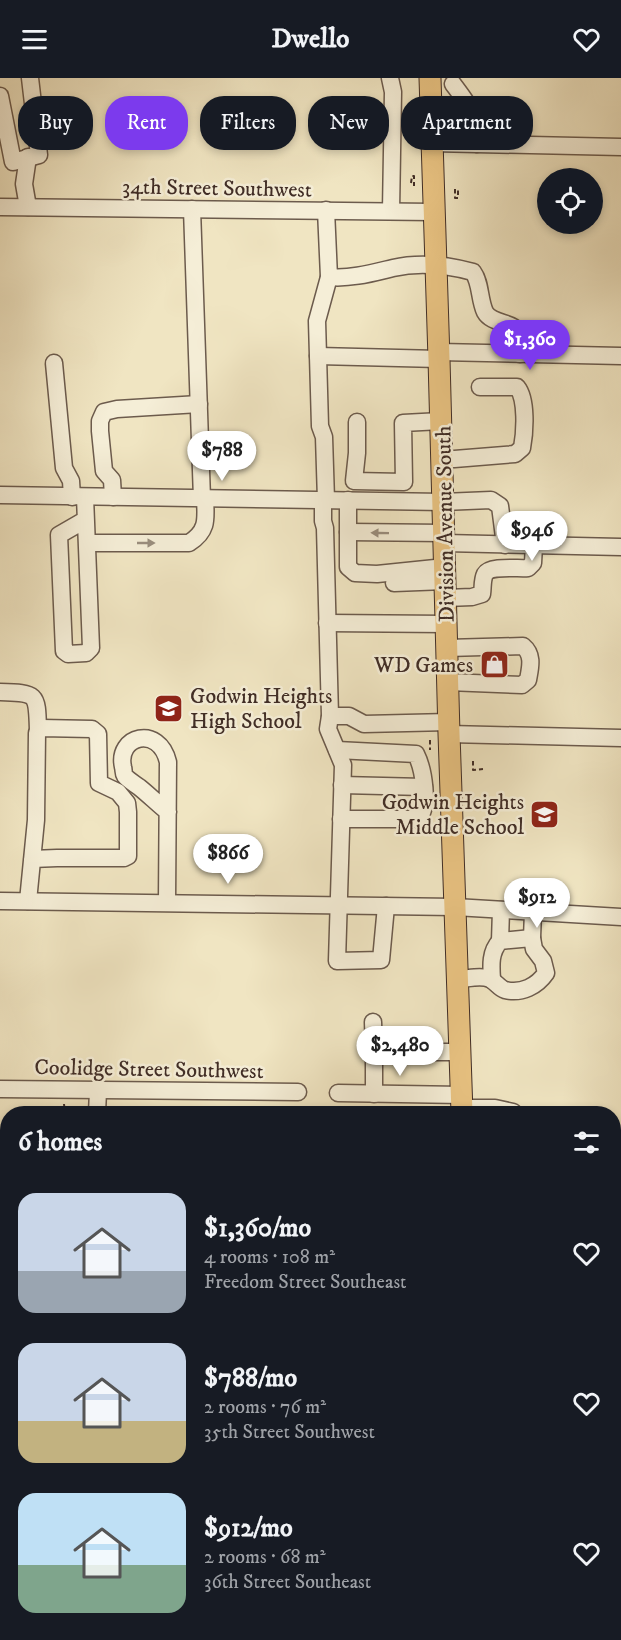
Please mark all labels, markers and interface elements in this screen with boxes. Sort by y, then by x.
text: Dwello [272,22,349,56]
icon: menu [18,23,51,56]
icon: heart [570,23,603,56]
chip: Buy [18,96,93,150]
chip: Rent [105,96,188,150]
chip: Filters [200,96,296,150]
chip: New [308,96,389,150]
chip: Apartment [401,96,533,150]
map controls [537,168,603,234]
button: locate [537,168,603,234]
street label: 34th Street Southwest [122,173,312,204]
pin: $1,360 [481,320,579,371]
text: $1,360 [504,327,556,352]
street label: Division Avenue South [430,425,461,623]
pin: $788 [186,431,258,482]
text: $788 [201,438,243,463]
pin: $946 [496,511,568,562]
text: $946 [511,518,553,543]
one-way arrow [370,528,389,538]
one-way arrow [137,538,156,548]
shop icon: WD Games [478,648,510,680]
place label: WD Games [373,652,473,679]
place label: Godwin Heights High School [190,683,332,735]
school or university icon: Godwin Heights High School [153,692,185,724]
place label: Godwin Heights Middle School [382,789,524,841]
school or university icon: Godwin Heights Middle School [529,798,561,830]
pin: $866 [192,834,264,885]
text: $866 [207,841,249,866]
pin: $912 [501,878,573,929]
text: $912 [518,885,556,910]
pin: $2,480 [351,1026,449,1077]
text: $2,480 [370,1033,430,1058]
street label: Coolidge Street Southwest [34,1054,264,1085]
text: 6 homes [18,1126,102,1159]
icon: filters [570,1126,603,1159]
text: $1,360/mo [204,1212,311,1245]
icon: home [66,1217,138,1289]
icon: heart [570,1237,603,1270]
text: 4 rooms · 108 m² [204,1245,335,1270]
text: Freedom Street Southeast [204,1270,406,1295]
text: $788/mo [204,1362,297,1395]
icon: home [66,1367,138,1439]
icon: heart [570,1387,603,1420]
text: 2 rooms · 76 m² [204,1395,326,1420]
text: 35th Street Southwest [204,1420,375,1445]
text: $912/mo [204,1512,293,1545]
icon: home [66,1517,138,1589]
icon: heart [570,1537,603,1570]
text: 2 rooms · 68 m² [204,1545,326,1570]
text: 36th Street Southeast [204,1570,371,1595]

